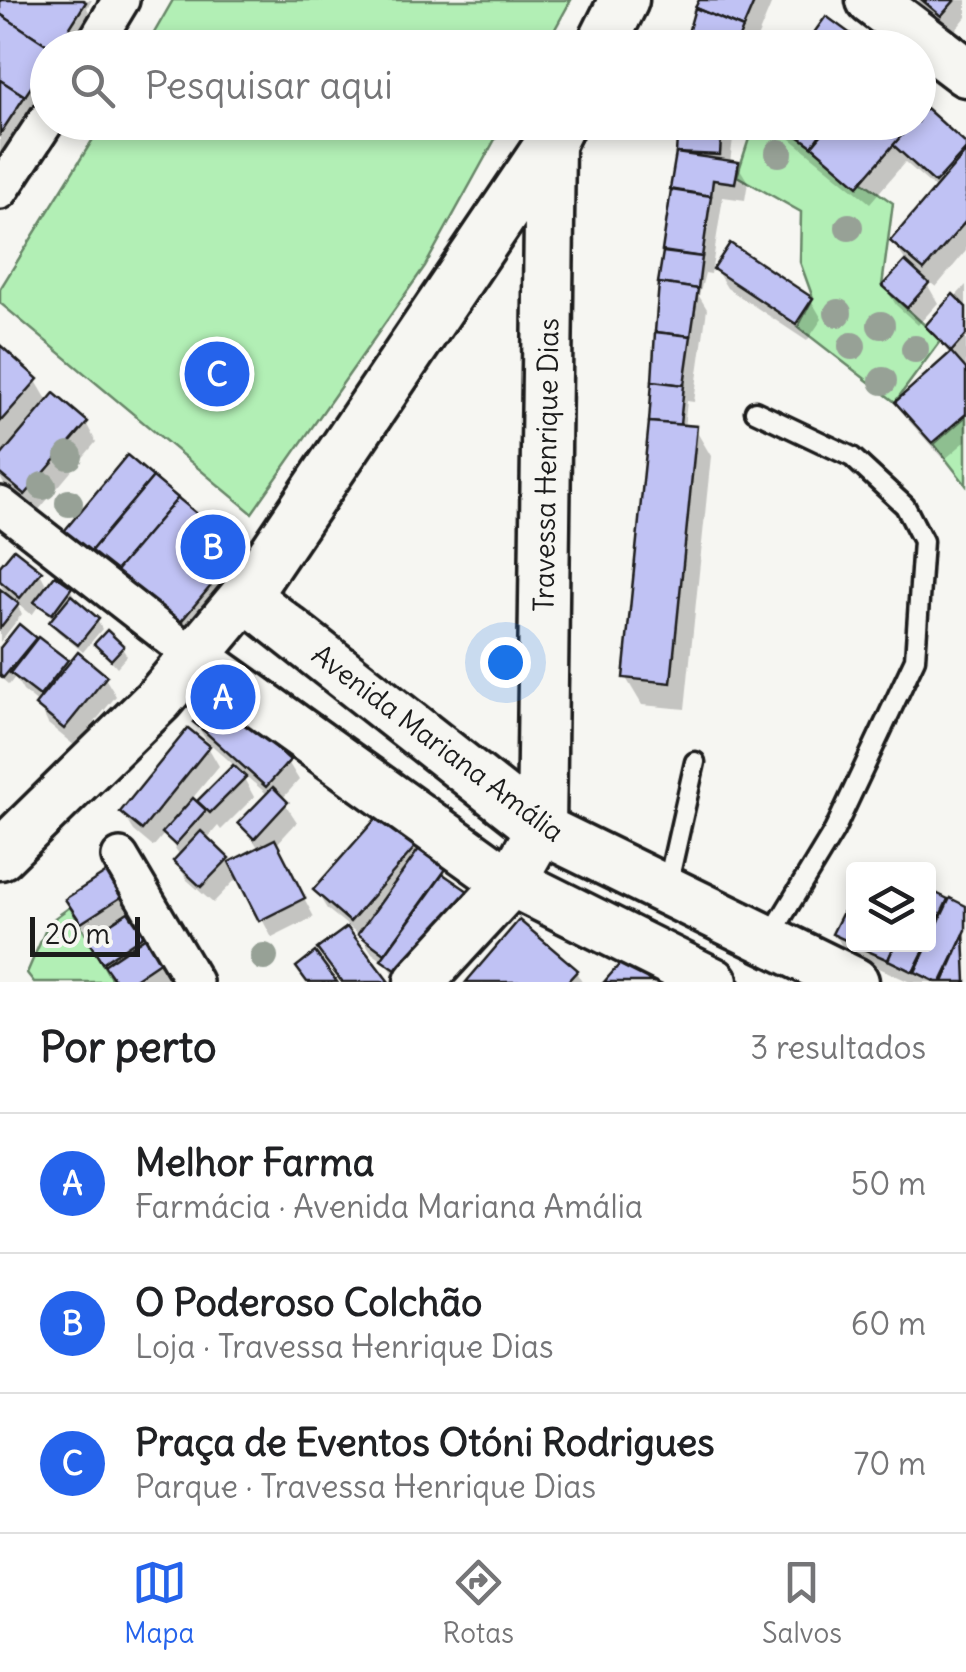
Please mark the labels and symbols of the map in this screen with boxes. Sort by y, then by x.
street label: Travessa Henrique Dias [525,318,567,612]
pin: C [184,336,250,412]
pin: B [180,510,246,584]
street label: Avenida Mariana Amália [305,636,571,850]
your location [480,637,531,688]
pin: A [190,660,256,734]
scale bar [30,912,140,956]

